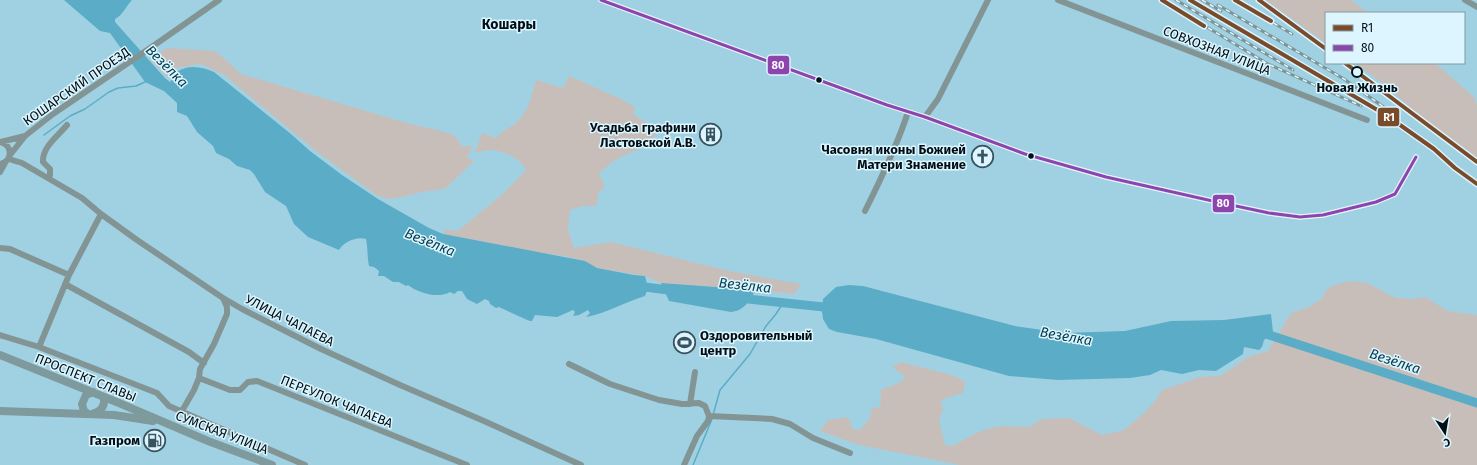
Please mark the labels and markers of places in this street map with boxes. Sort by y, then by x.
marker: Новая Жизнь [1351,66,1363,78]
unlabelled marker [814,75,824,85]
place label: Новая Жизнь [1316,80,1398,95]
place label: Усадьба графини Ластовской А.В. [589,120,696,150]
building icon: Усадьба графини Ластовской А.В. [698,121,724,147]
place label: Часовня иконы Божией Матери Знамение [822,142,966,172]
church icon: Часовня иконы Божией Матери Знамение [969,143,995,169]
unlabelled marker [1026,151,1036,161]
place label: Оздоровительный центр [700,328,812,358]
sports icon: Оздоровительный центр [671,329,697,355]
fuel station icon: Газпром [142,427,168,453]
place label: Газпром [89,433,140,448]

